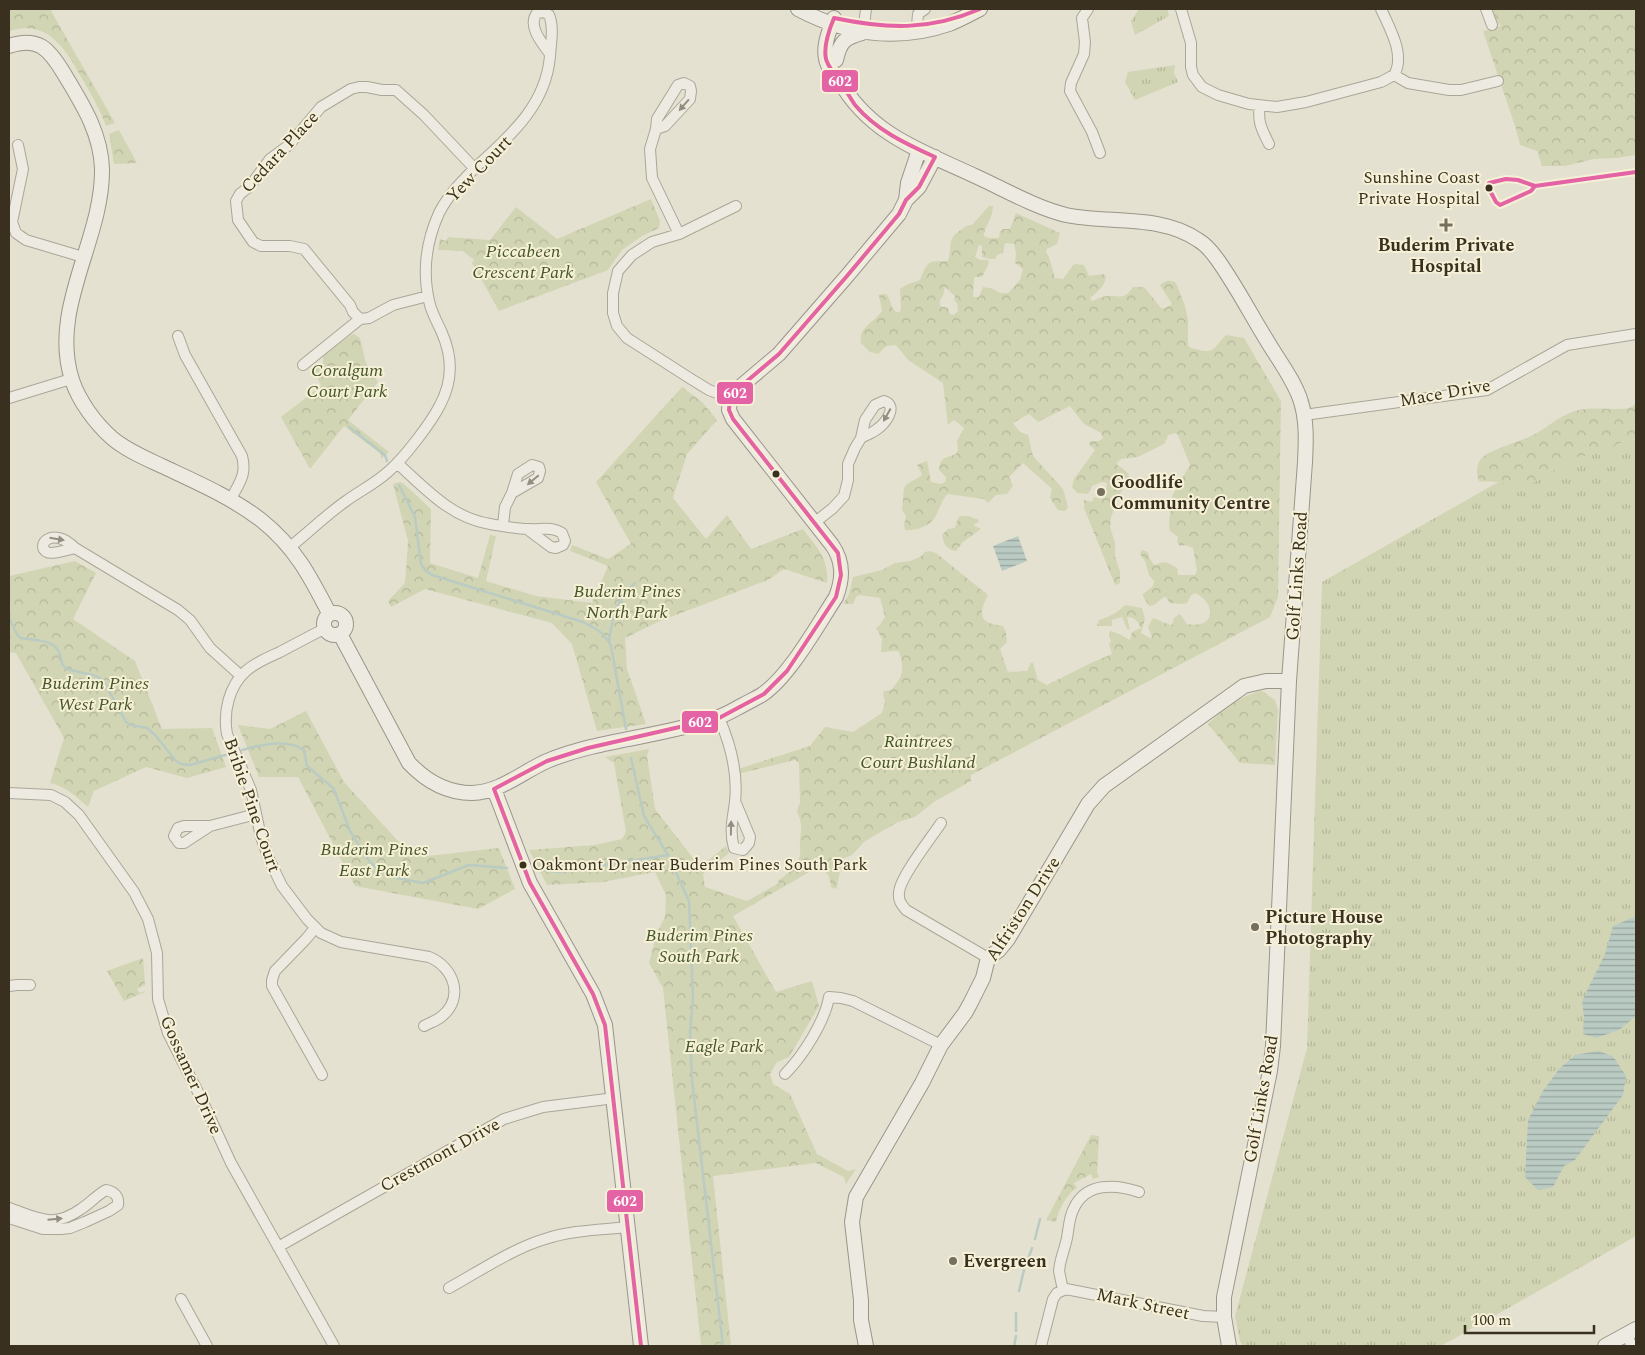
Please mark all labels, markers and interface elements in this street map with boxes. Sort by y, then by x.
line badge: 602 [821,69,859,93]
text: 602 [828,71,852,92]
one-way arrow [678,99,690,111]
street label: Cedara Place [235,105,325,199]
street label: Yew Court [440,129,518,209]
place label: Sunshine Coast Private Hospital [1358,165,1480,212]
marker: Sunshine Coast Private Hospital [1484,183,1494,193]
marker: Buderim Private Hospital [1439,218,1453,232]
place label: Buderim Private Hospital [1378,232,1514,280]
park label: Piccabeen Crescent Park [472,238,574,286]
park label: Coralgum Court Park [307,357,388,405]
street label: Mace Drive [1397,372,1493,414]
line badge: 602 [716,381,754,405]
text: 602 [723,383,747,404]
one-way arrow [883,408,891,423]
unlabelled marker [771,469,781,479]
place label: Goodlife Community Centre [1111,469,1270,517]
one-way arrow [527,474,540,485]
marker: Goodlife Community Centre [1095,486,1107,498]
street label: Golf Links Road [1279,510,1315,642]
one-way arrow [50,535,66,543]
park label: Buderim Pines North Park [573,578,681,626]
park label: Buderim Pines West Park [41,670,149,718]
line badge: 602 [681,710,719,734]
text: 602 [688,712,712,733]
park label: Raintrees Court Bushland [860,728,976,776]
street label: Bribie Pine Court [216,734,288,876]
one-way arrow [727,820,735,836]
park label: Buderim Pines East Park [320,836,428,884]
street label: Alfriston Drive [979,851,1067,967]
place label: Oakmont Dr near Buderim Pines South Park [532,852,868,878]
marker: Oakmont Dr near Buderim Pines South Park [518,860,528,870]
place label: Picture House Photography [1265,904,1383,952]
marker: Picture House Photography [1249,921,1261,933]
park label: Buderim Pines South Park [645,922,753,970]
street label: Gossamer Drive [153,1011,229,1139]
park label: Eagle Park [684,1033,764,1060]
street label: Golf Links Road [1236,1033,1286,1165]
street label: Crestmont Drive [375,1111,505,1199]
line badge: 602 [606,1189,644,1213]
text: 602 [613,1191,637,1212]
one-way arrow [48,1215,64,1223]
place label: Evergreen [963,1248,1047,1275]
marker: Evergreen [947,1255,959,1267]
street label: Mark Street [1094,1281,1192,1327]
scale bar [1465,1302,1594,1334]
text: 100 m [1472,1309,1511,1332]

